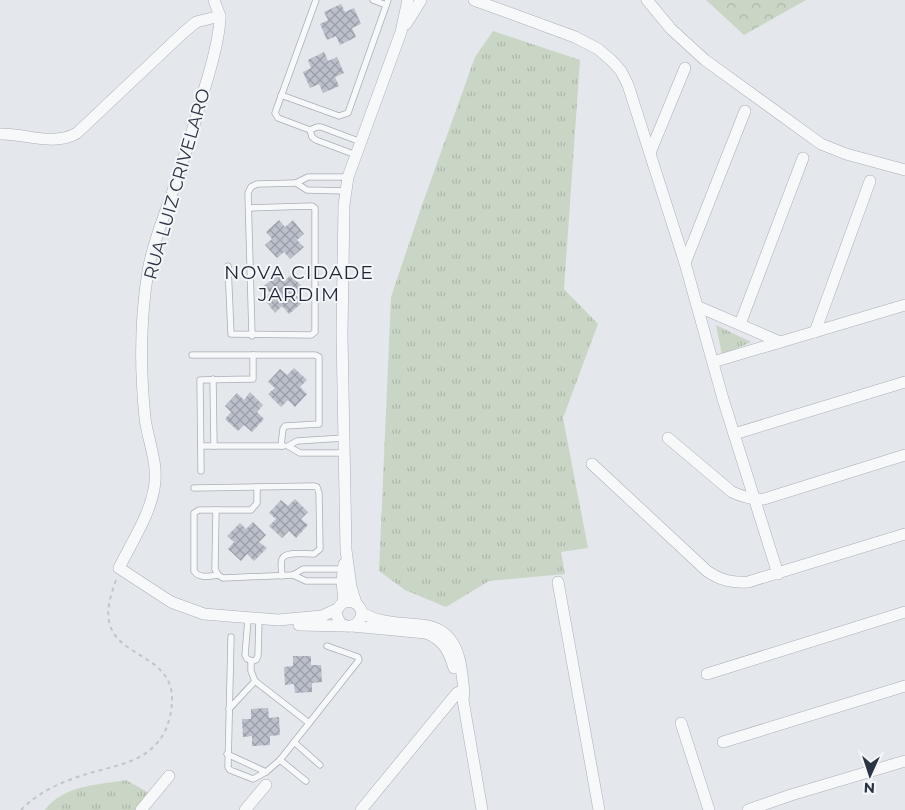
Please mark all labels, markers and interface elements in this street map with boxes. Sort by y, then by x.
street label: RUA LUIZ CRIVELARO [139,86,215,282]
district label: NOVA CIDADE JARDIM [224,261,374,306]
north arrow [845,750,895,800]
text: N [863,779,875,797]

